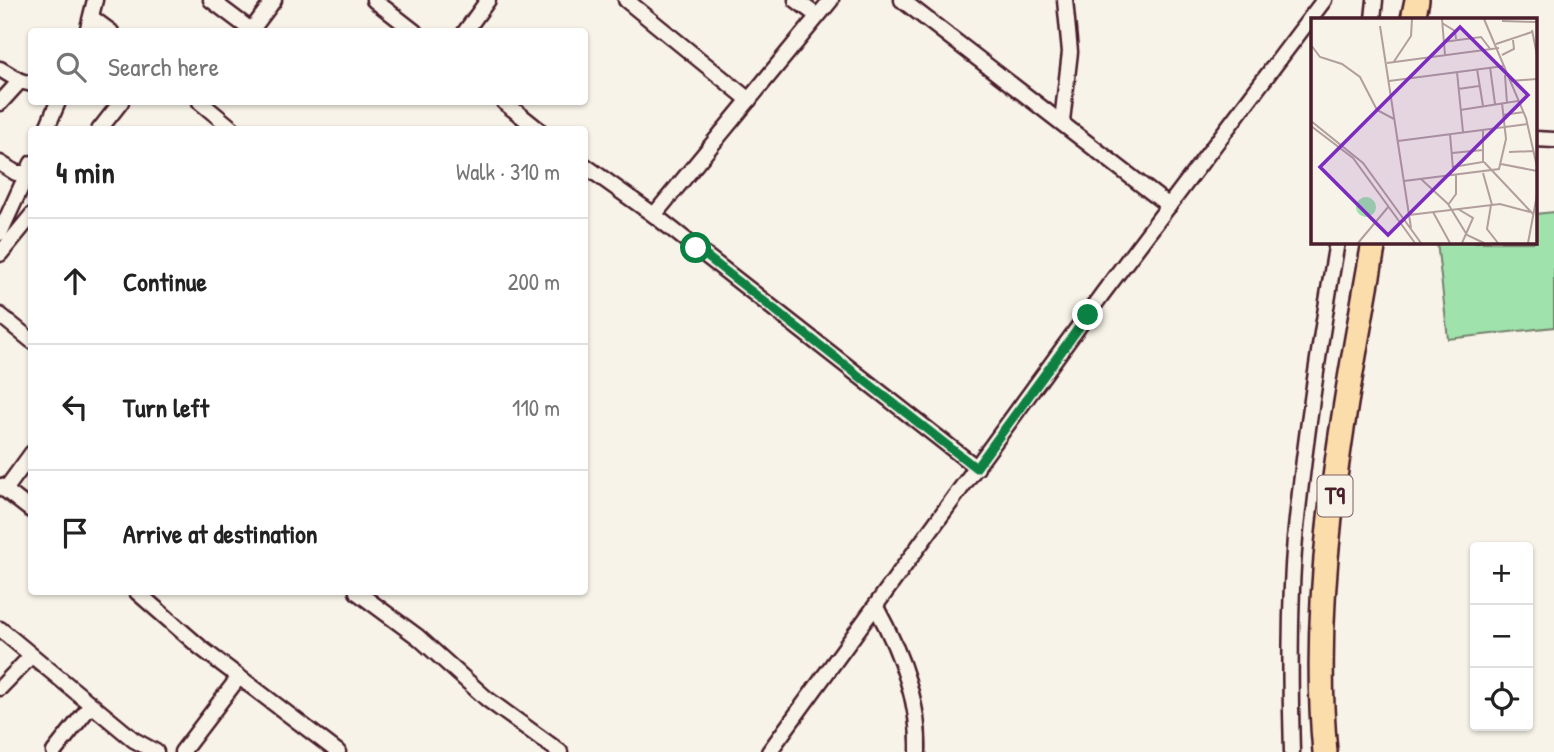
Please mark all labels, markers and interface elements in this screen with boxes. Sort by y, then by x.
inset map [1311,18,1536,243]
search box [28,28,588,105]
icon: search [52,48,90,86]
text: Search here [108,49,219,84]
text: 4 min [56,152,115,192]
text: Walk · 310 m [456,156,560,187]
route start [680,232,711,263]
icon: ahead [56,262,94,300]
text: Continue [123,264,207,299]
text: 200 m [508,266,560,297]
route end [1072,299,1103,330]
icon: left [56,388,94,426]
text: Turn left [123,390,209,425]
text: 110 m [512,392,560,423]
road number: T9 [1318,476,1352,516]
icon: arrive [56,514,94,552]
text: Arrive at destination [123,516,318,551]
map controls [1470,542,1533,731]
button: + [1470,542,1533,605]
button: − [1470,605,1533,668]
button: locate [1470,668,1533,731]

